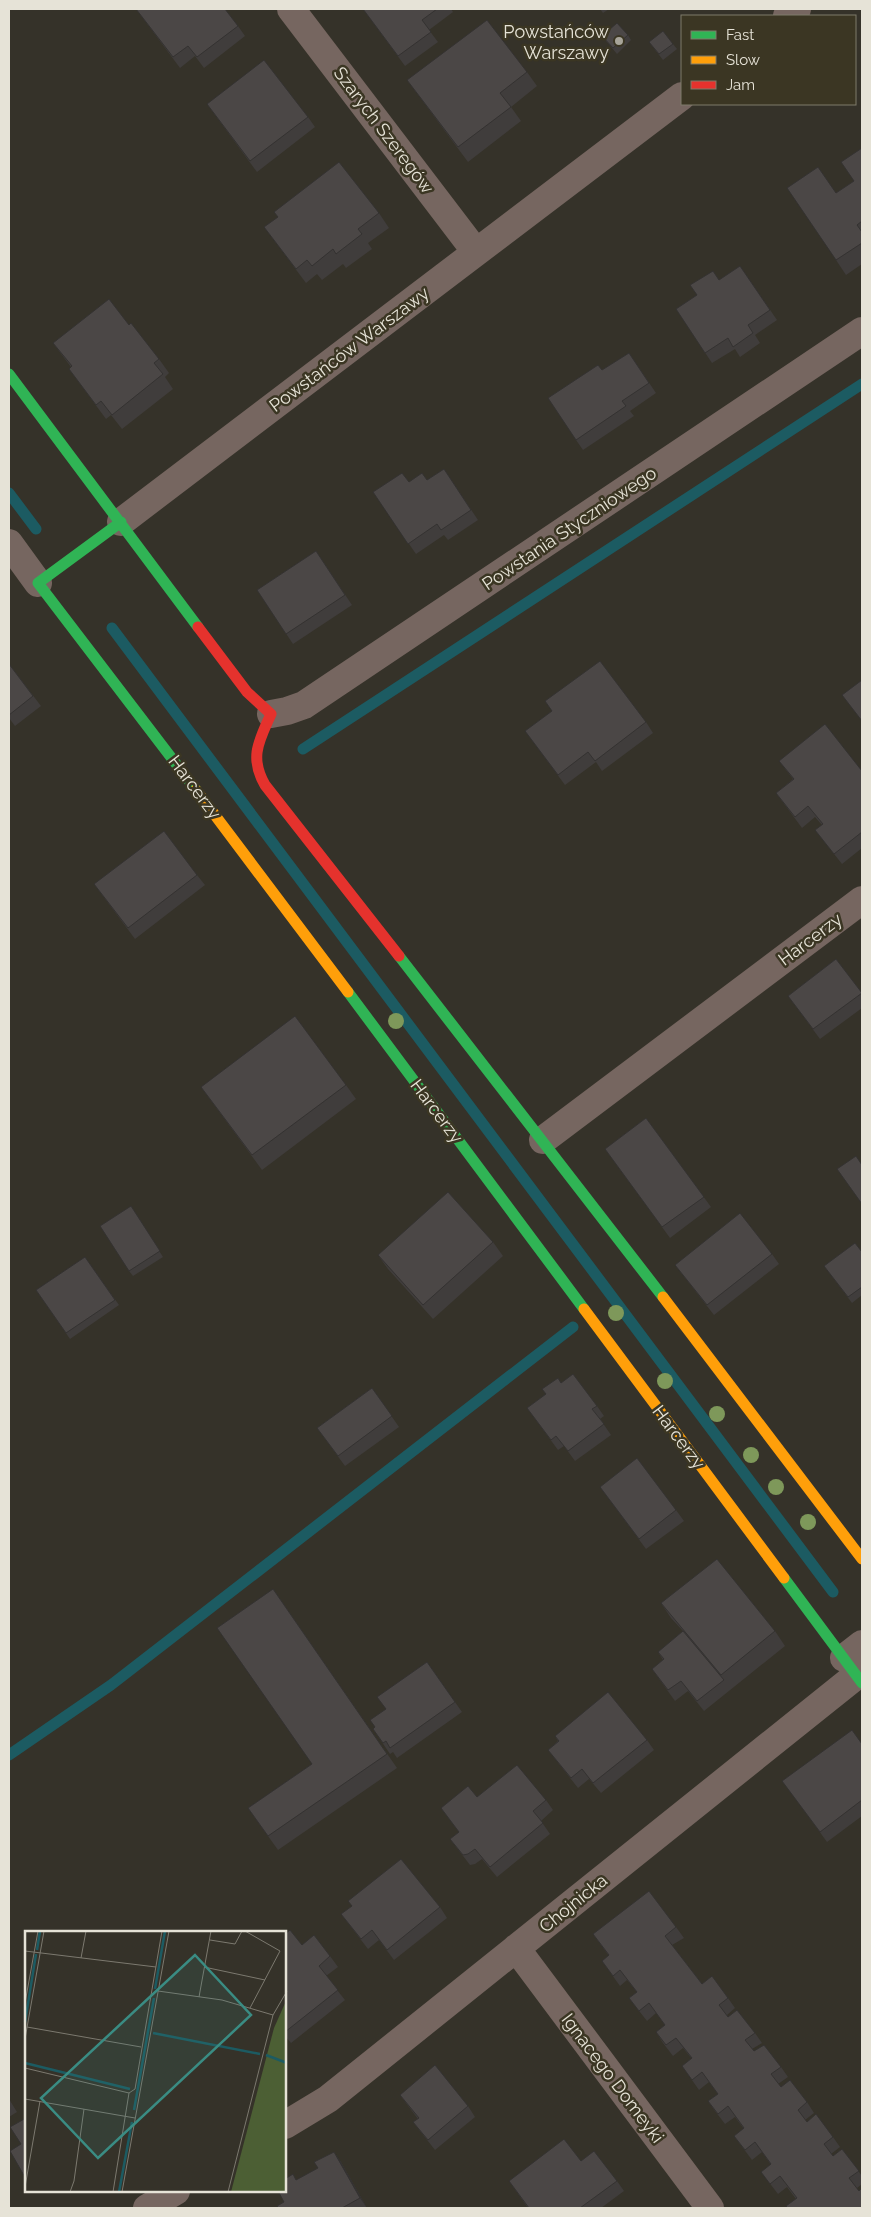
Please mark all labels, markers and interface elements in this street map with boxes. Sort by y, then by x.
legend [681,15,856,105]
place label: Powstańców Warszawy [503,21,609,63]
text: Fast [726,26,754,44]
marker: Powstańców Warszawy [613,35,625,47]
text: Slow [726,51,760,69]
street label: Szarych Szeregów [330,63,439,198]
text: Jam [726,76,755,94]
street label: Powstańców Warszawy [265,282,433,416]
street label: Powstania Styczniowego [478,462,660,594]
street label: Harcerzy [164,751,226,823]
street label: Harcerzy [774,908,846,970]
street label: Harcerzy [406,1075,468,1147]
street label: Harcerzy [648,1401,710,1473]
street label: Chojnicka [535,1869,611,1937]
inset map [25,1931,286,2192]
street label: Ignacego Domeyki [558,2009,668,2147]

